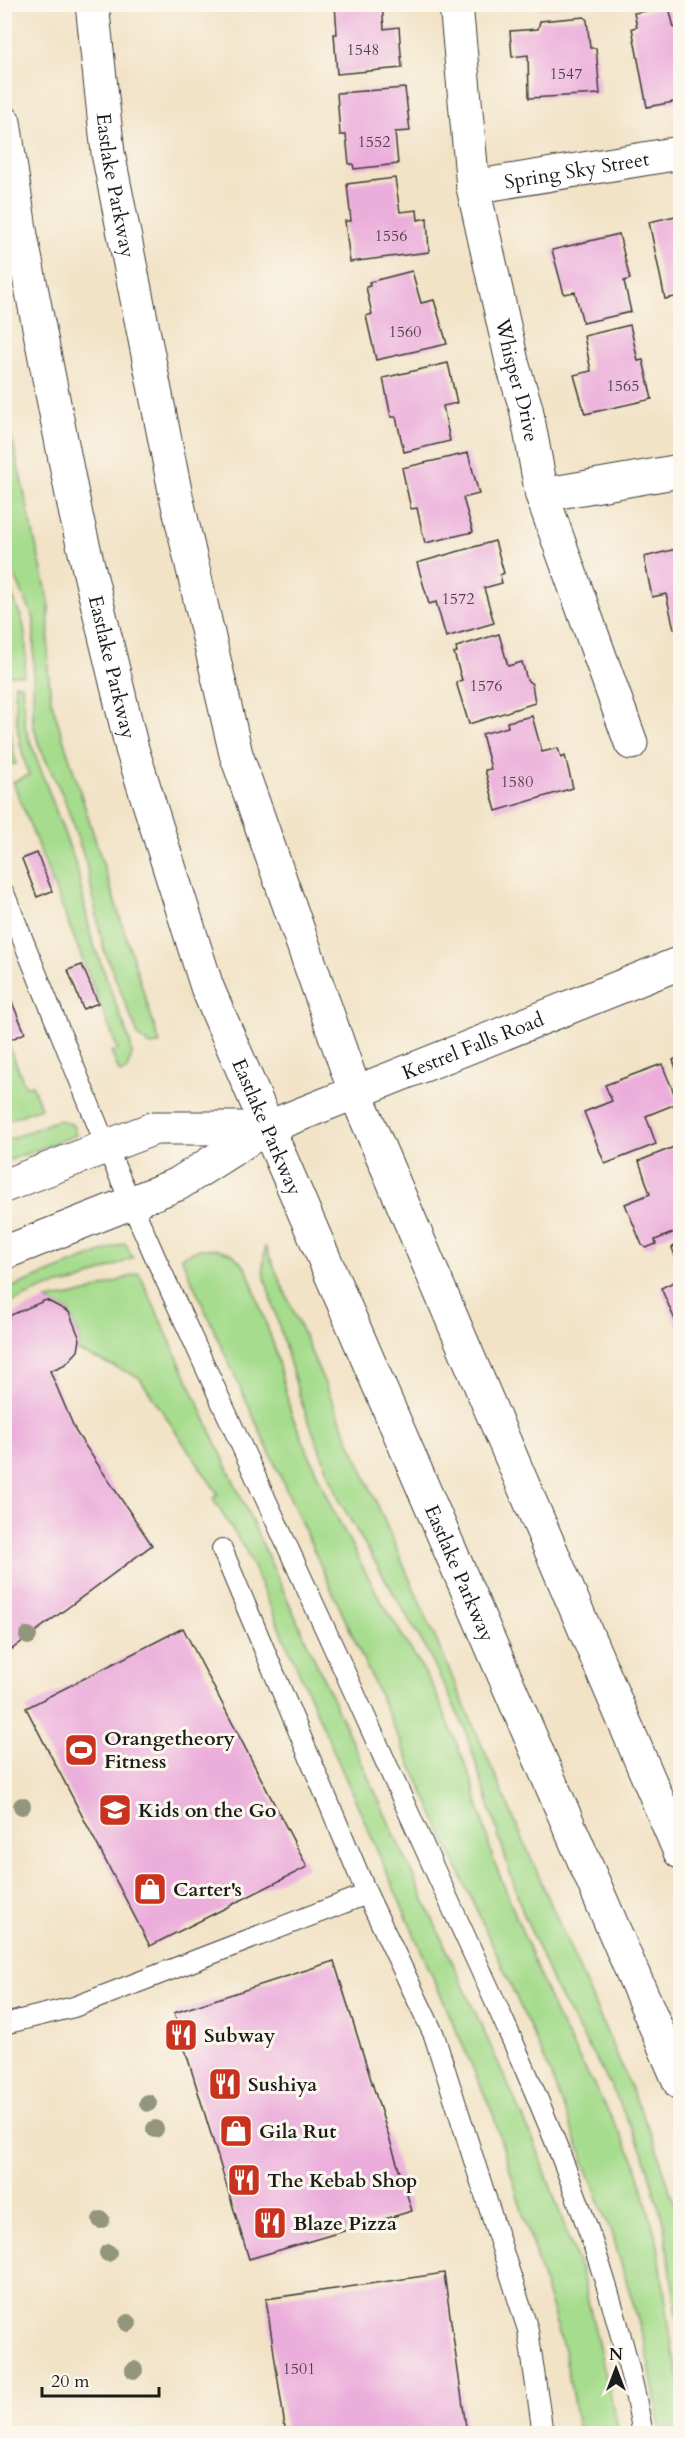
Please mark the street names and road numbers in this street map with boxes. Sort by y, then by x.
street label: Eastlake Parkway [90,112,142,261]
street label: Spring Sky Street [502,145,652,195]
street label: Whisper Drive [489,315,545,444]
street label: Eastlake Parkway [82,593,143,742]
street label: Kestrel Falls Road [398,1005,548,1086]
street label: Eastlake Parkway [226,1054,309,1200]
street label: Eastlake Parkway [418,1500,502,1646]

